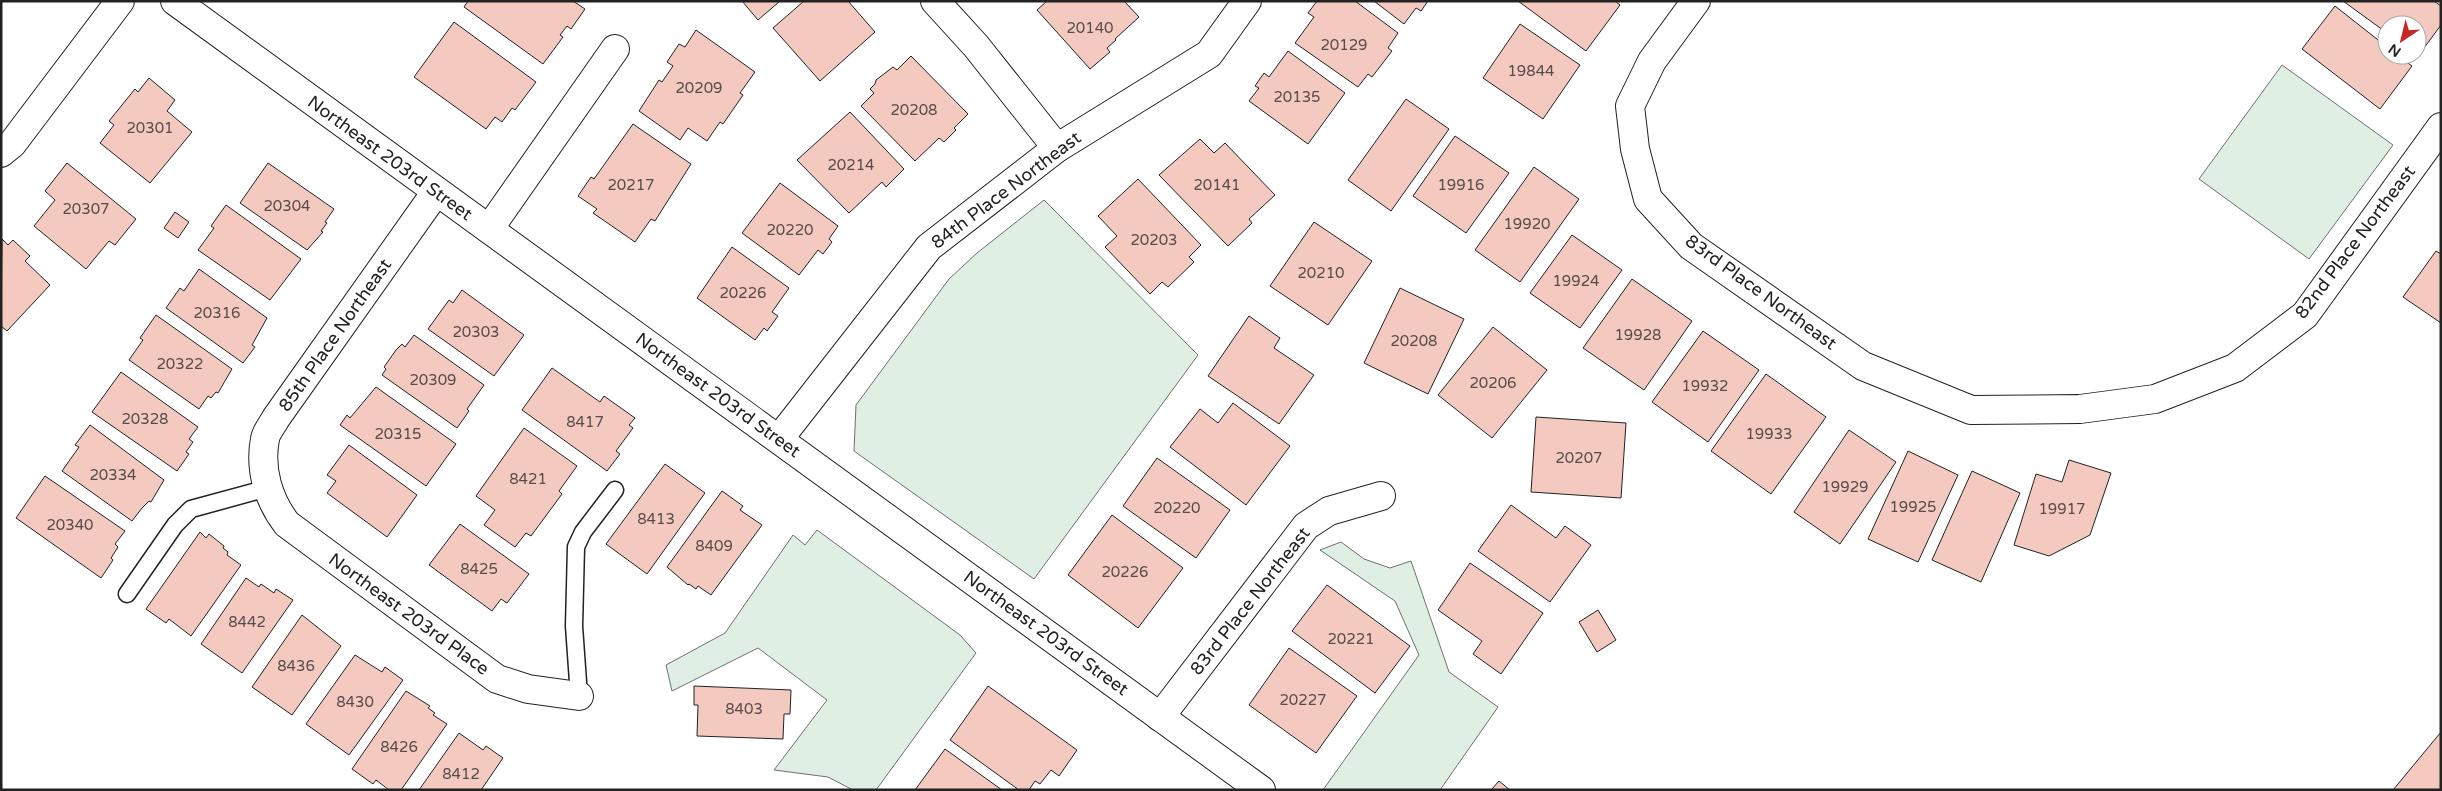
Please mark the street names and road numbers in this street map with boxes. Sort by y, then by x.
street label: Northeast 203rd Street [303,91,477,225]
street label: 84th Place Northeast [927,126,1085,253]
street label: 82nd Place Northeast [2290,161,2420,323]
street label: 83rd Place Northeast [1681,230,1841,354]
street label: 85th Place Northeast [274,254,396,416]
street label: Northeast 203rd Street [631,328,805,462]
street label: 83rd Place Northeast [1185,522,1315,679]
street label: Northeast 203rd Place [324,548,494,680]
street label: Northeast 203rd Street [959,566,1133,700]

